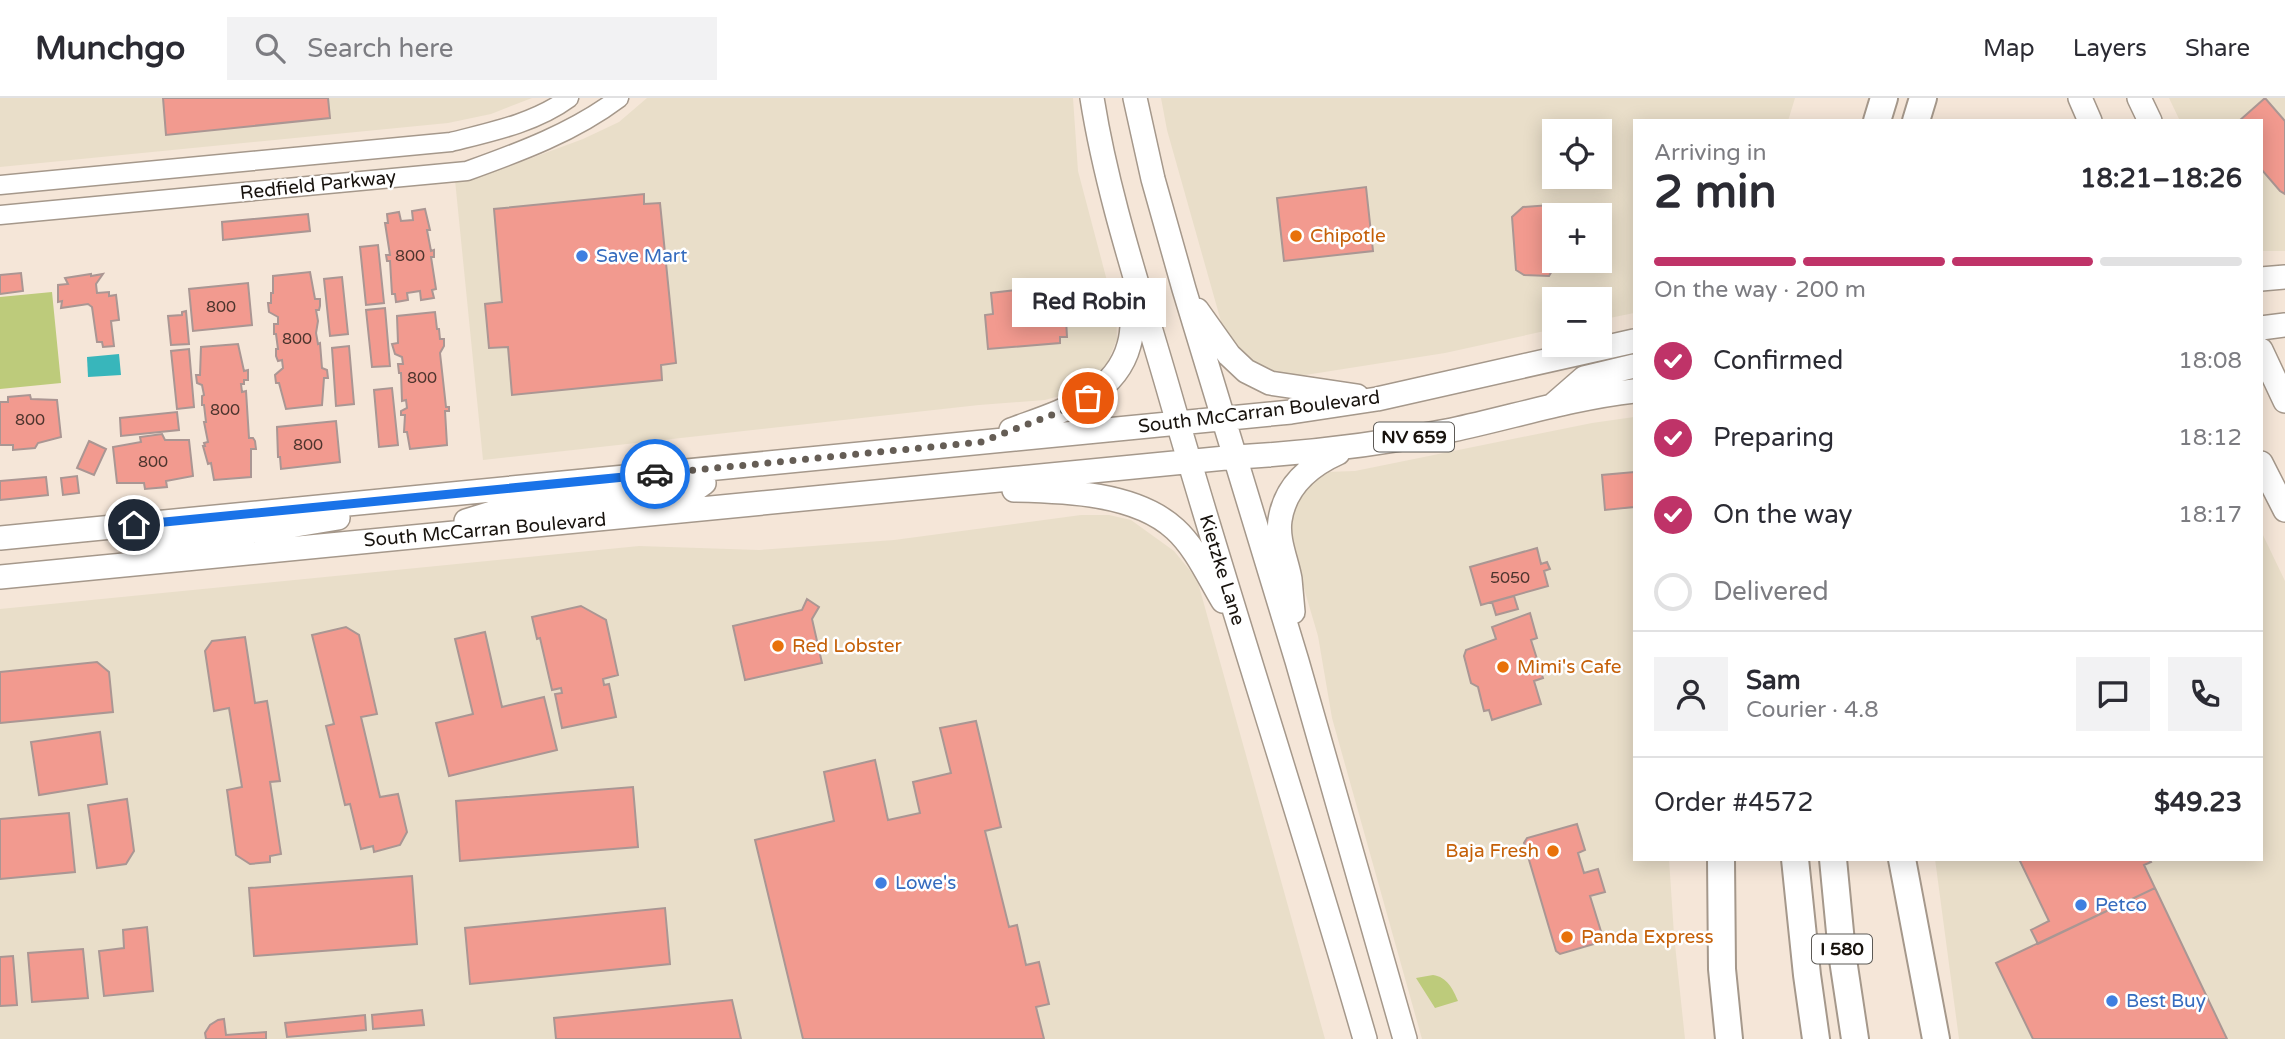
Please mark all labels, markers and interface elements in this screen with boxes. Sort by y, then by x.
search box [227,17,717,80]
text: Munchgo [35,29,185,68]
icon: search [251,29,289,67]
text: Search here [307,33,453,64]
text: Map [1983,34,2035,63]
text: Layers [2073,34,2147,63]
text: Share [2185,34,2250,63]
map controls [1542,119,1612,357]
button: locate [1542,119,1612,189]
text: Arriving in [1654,139,1767,167]
text: 18:21–18:26 [2080,163,2242,194]
text: 2 min [1654,165,1777,220]
street label: Redfield Parkway [239,166,397,204]
button: + [1542,203,1612,273]
place label: Chipotle [1310,225,1386,247]
marker: Chipotle [1288,228,1304,244]
place label: Save Mart [596,245,687,267]
house number: 800 [395,246,425,266]
marker: Save Mart [574,248,590,264]
text: On the way · 200 m [1654,276,1866,304]
callout: Red Robin [1011,279,1165,328]
button: − [1542,287,1612,357]
text: Red Robin [1032,288,1146,316]
house number: 800 [206,297,236,317]
house number: 800 [282,329,312,349]
icon: check [1654,342,1692,380]
text: Confirmed [1713,345,1843,376]
text: 18:08 [2178,347,2242,375]
house number: 800 [407,368,437,388]
pin [1058,368,1118,428]
icon: bag [1069,379,1107,417]
street label: South McCarran Boulevard [1137,386,1381,438]
house number: 800 [210,400,240,420]
house number: 800 [15,410,45,430]
icon: check [1654,419,1692,457]
road number: NV 659 [1374,422,1454,452]
text: Preparing [1713,422,1834,453]
text: 18:12 [2178,424,2242,452]
house number: 800 [293,435,323,455]
courier [620,439,690,509]
house number: 800 [138,452,168,472]
icon: car [636,455,674,493]
pin [104,495,164,555]
icon: check [1654,496,1692,534]
text: On the way [1713,499,1853,530]
text: 18:17 [2178,501,2242,529]
icon: home [115,506,153,544]
street label: South McCarran Boulevard [363,508,607,552]
street label: Kietzke Lane [1195,512,1249,628]
house number: 5050 [1490,568,1530,588]
text: Delivered [1713,576,1829,607]
place label: Red Lobster [792,635,903,657]
marker: Red Lobster [770,638,786,654]
place label: Mimi's Cafe [1517,656,1621,678]
button: person [1654,657,1728,731]
button: chat [2076,657,2150,731]
button: phone [2168,657,2242,731]
marker: Mimi's Cafe [1495,659,1511,675]
text: Sam [1746,665,1801,696]
text: Courier · 4.8 [1746,696,1879,724]
text: Order #4572 [1654,787,1814,818]
text: $49.23 [2154,787,2242,818]
place label: Baja Fresh [1445,840,1539,862]
marker: Baja Fresh [1545,843,1561,859]
place label: Lowe's [895,872,956,894]
marker: Lowe's [873,875,889,891]
place label: Petco [2095,894,2147,916]
marker: Petco [2073,897,2089,913]
place label: Panda Express [1581,926,1714,948]
marker: Panda Express [1559,929,1575,945]
road number: I 580 [1812,934,1872,964]
place label: Best Buy [2126,990,2206,1012]
marker: Best Buy [2104,993,2120,1009]

